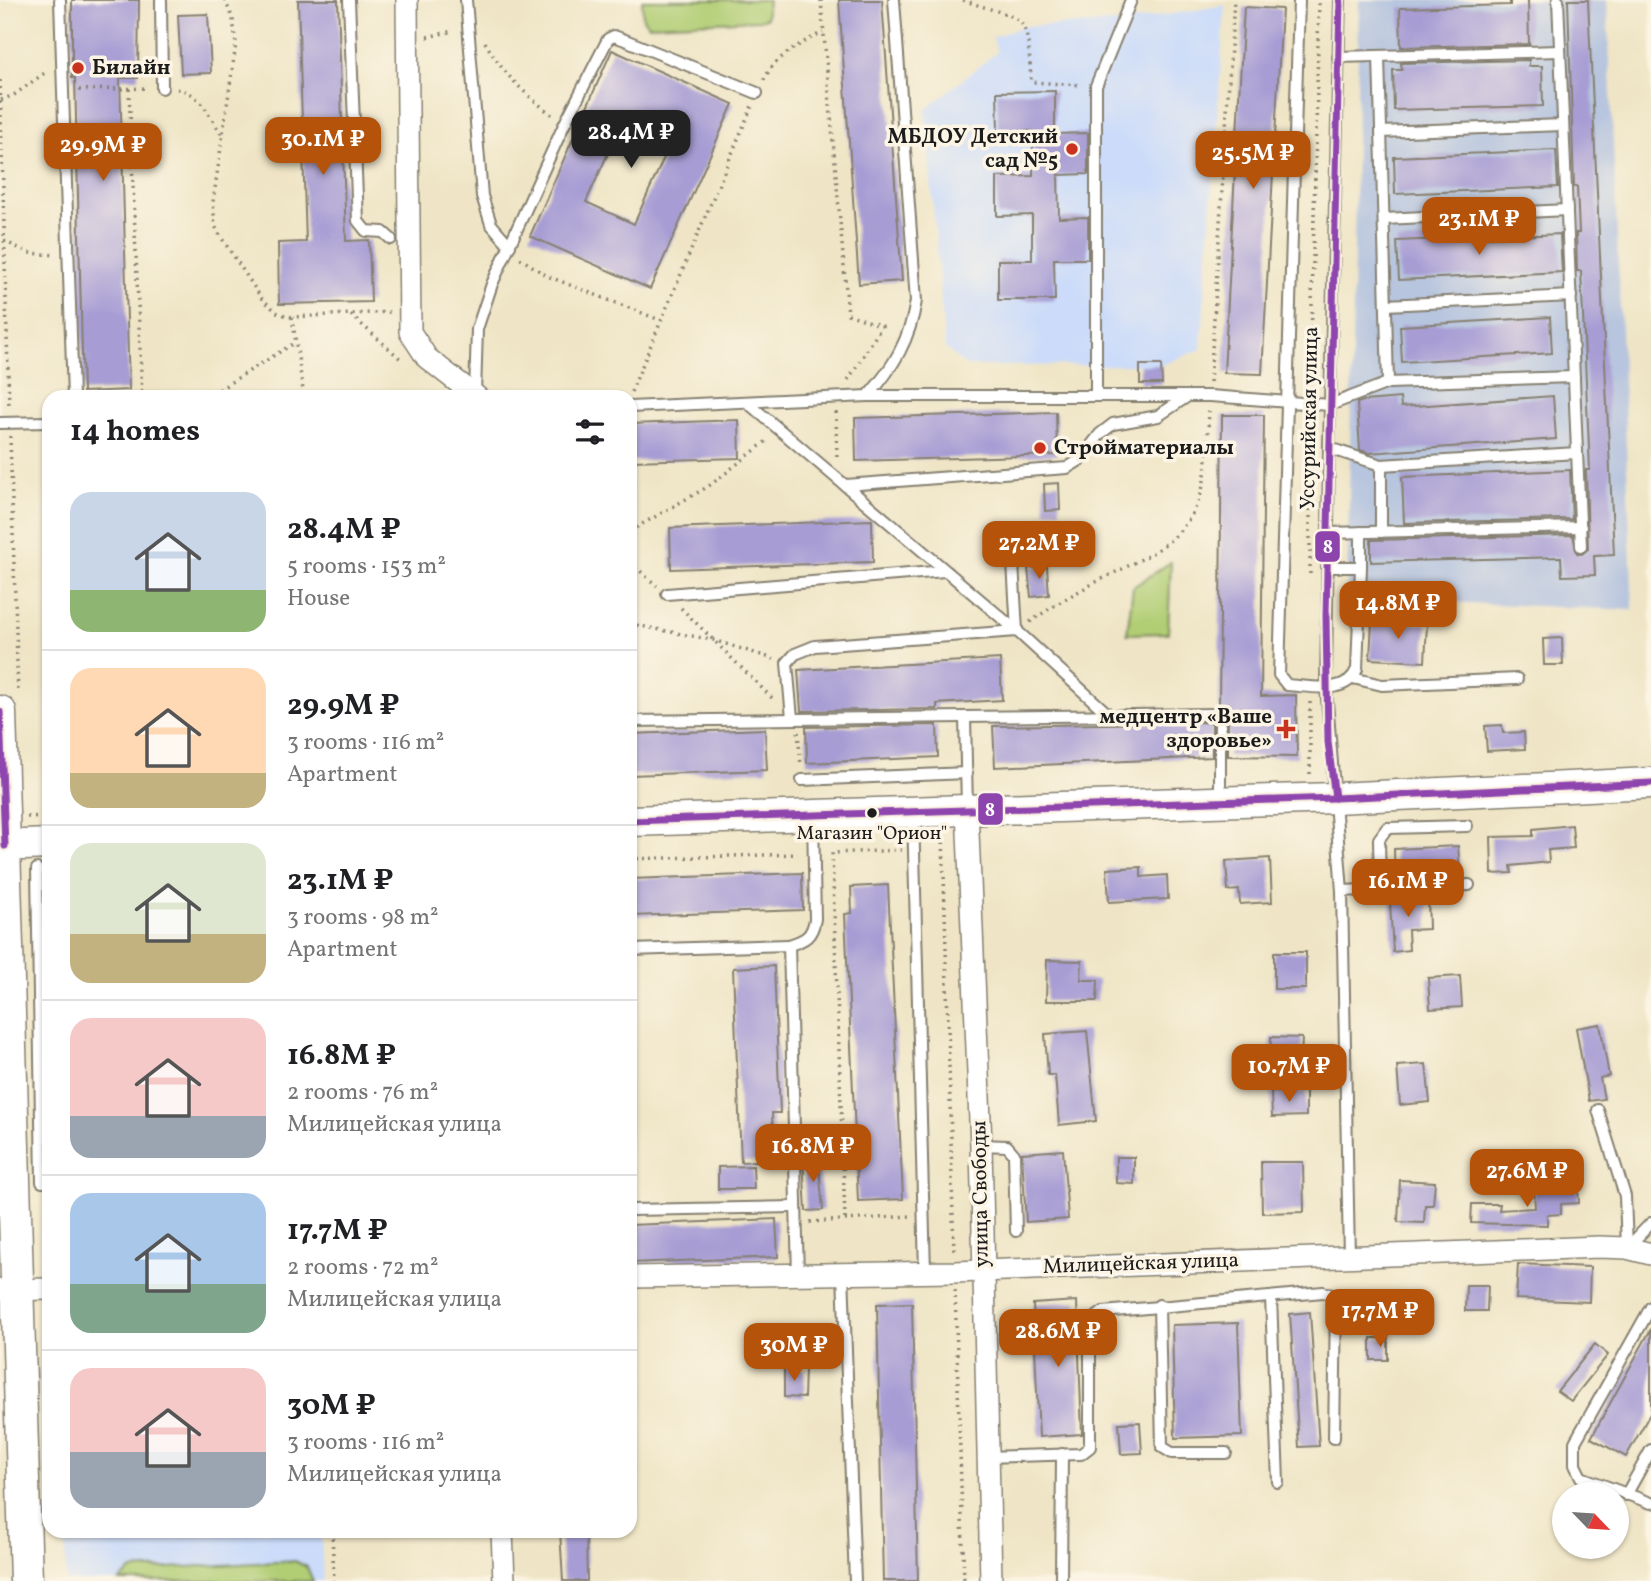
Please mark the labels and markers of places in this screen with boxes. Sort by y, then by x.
place label: Билайн [92,54,170,83]
marker: Билайн [70,60,86,76]
pin: 28.4M ₽ [566,110,696,170]
pin: 30.1M ₽ [258,118,388,177]
place label: МБДОУ Детский сад №5 [888,123,1058,176]
pin: 29.9M ₽ [38,124,168,183]
pin: 25.5M ₽ [1188,132,1318,191]
marker: МБДОУ Детский сад №5 [1064,141,1080,157]
pin: 23.1M ₽ [1414,198,1544,257]
place label: Стройматериалы [1054,434,1234,463]
marker: Стройматериалы [1032,440,1048,456]
pin: 27.2M ₽ [974,522,1104,581]
pin: 14.8M ₽ [1333,582,1463,641]
place label: медцентр «Ваше здоровье» [1100,703,1272,756]
marker: медцентр «Ваше здоровье» [1278,721,1294,737]
marker: Магазин "Орион" [865,806,879,820]
place label: Магазин "Орион" [797,821,947,847]
pin: 16.1M ₽ [1343,860,1473,919]
pin: 10.7M ₽ [1224,1044,1354,1104]
pin: 16.8M ₽ [748,1124,878,1184]
pin: 27.6M ₽ [1462,1150,1592,1209]
pin: 17.7M ₽ [1315,1290,1445,1349]
pin: 28.6M ₽ [993,1310,1123,1369]
pin: 30M ₽ [745,1324,843,1383]

